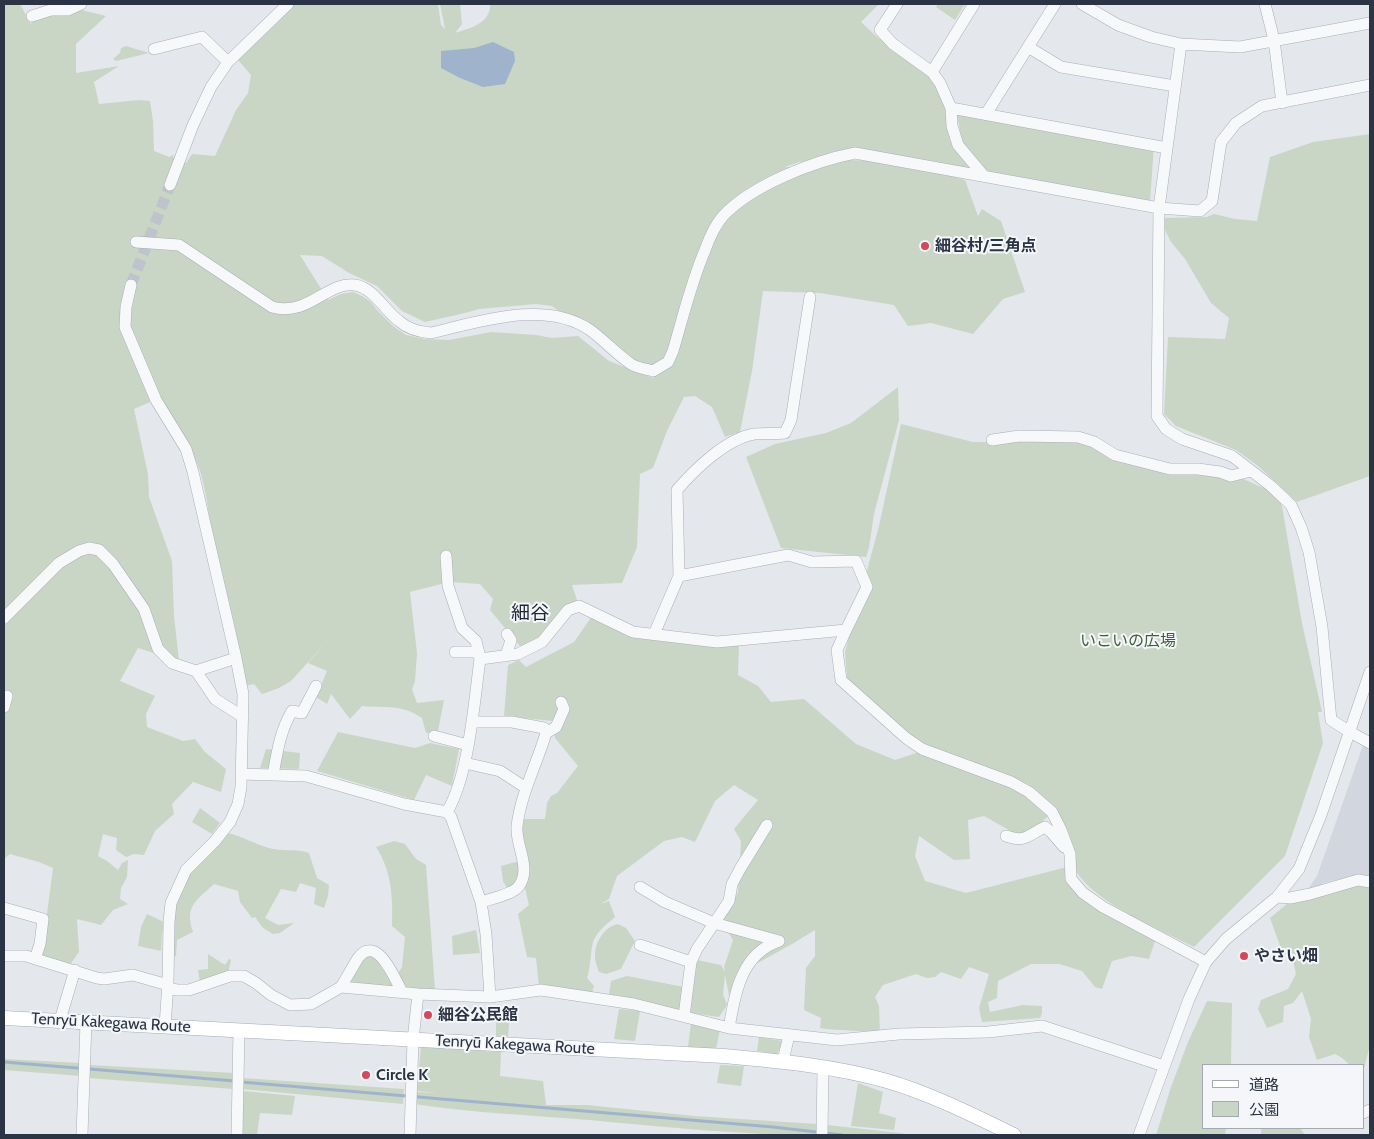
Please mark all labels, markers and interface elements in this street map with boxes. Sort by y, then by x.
place label: 細谷村/三角点 [935,236,1037,256]
marker: 細谷村/三角点 [919,240,931,252]
district label: 細谷 [511,602,549,624]
park label: いこいの広場 [1080,631,1176,651]
place label: やさい畑 [1254,946,1318,966]
marker: やさい畑 [1238,950,1250,962]
place label: 細谷公民館 [438,1005,518,1025]
street label: Tenryū Kakegawa Route [31,1009,191,1037]
marker: 細谷公民館 [422,1009,434,1021]
street label: Tenryū Kakegawa Route [435,1031,595,1059]
legend [1202,1064,1364,1129]
place label: Circle K [376,1065,428,1085]
marker: Circle K [360,1069,372,1081]
text: 道路 [1249,1076,1279,1094]
text: 公園 [1249,1101,1279,1119]

